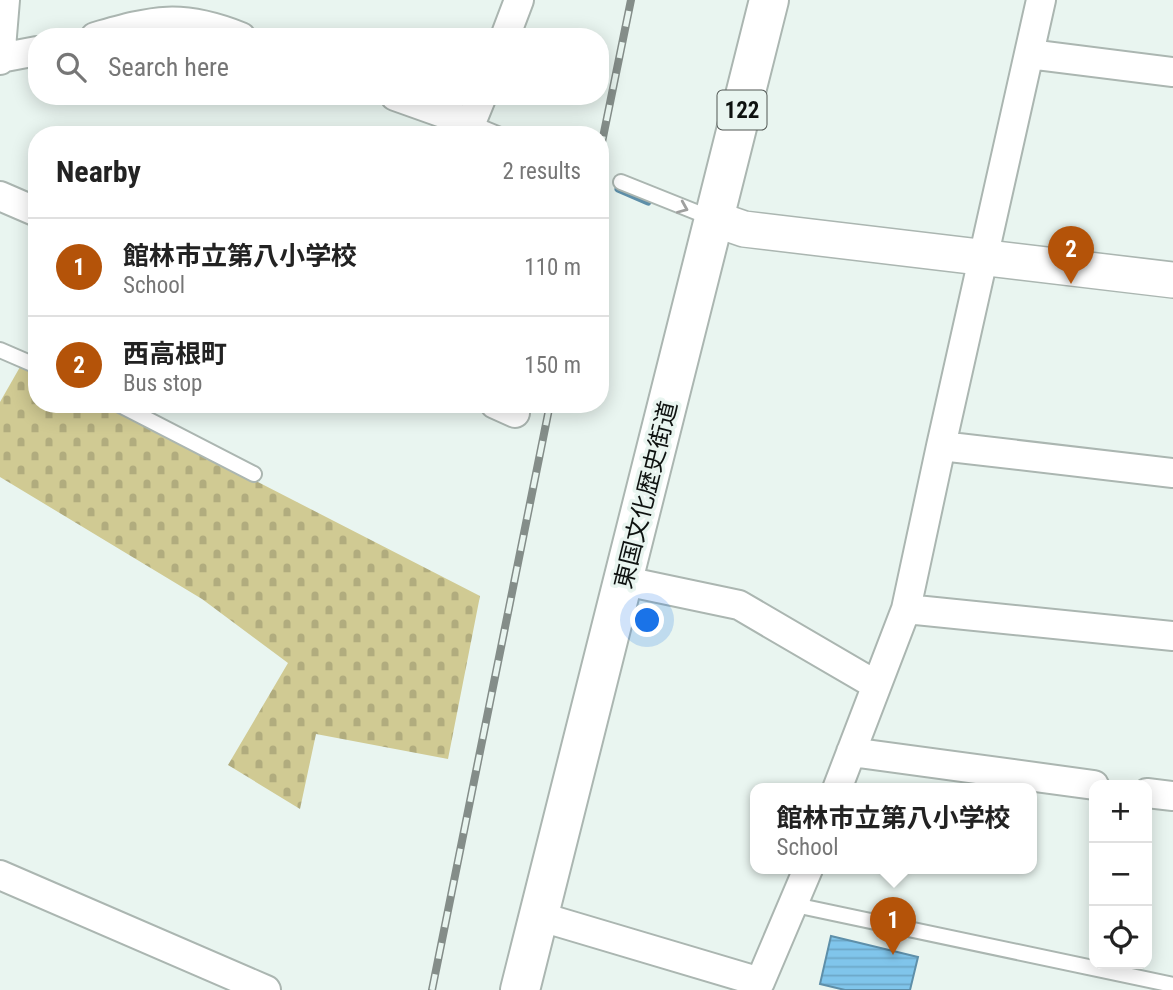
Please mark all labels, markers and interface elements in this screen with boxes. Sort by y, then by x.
search box [28,28,609,105]
icon: search [52,48,90,86]
text: Search here [108,52,229,82]
road number: 122 [718,90,766,130]
text: Nearby [56,154,141,189]
text: 2 results [503,158,581,185]
one-way arrow [676,199,688,213]
pin: 2 [1048,226,1094,284]
text: 館林市立第八小学校 [123,241,357,271]
text: 1 [73,254,85,281]
text: 110 m [524,254,581,281]
text: School [123,272,185,299]
text: 西高根町 [123,339,227,369]
text: 2 [73,352,85,379]
text: 150 m [524,352,581,379]
text: Bus stop [123,370,202,397]
street label: 東国文化歴史街道 [609,398,683,592]
your location [630,603,664,637]
map controls [1089,780,1152,969]
button: + [1089,780,1152,843]
popup [750,783,1037,874]
text: 館林市立第八小学校 [776,803,1011,833]
text: School [776,834,839,861]
button: − [1089,843,1152,906]
pin: 1 [870,897,916,955]
button: locate [1089,906,1152,969]

